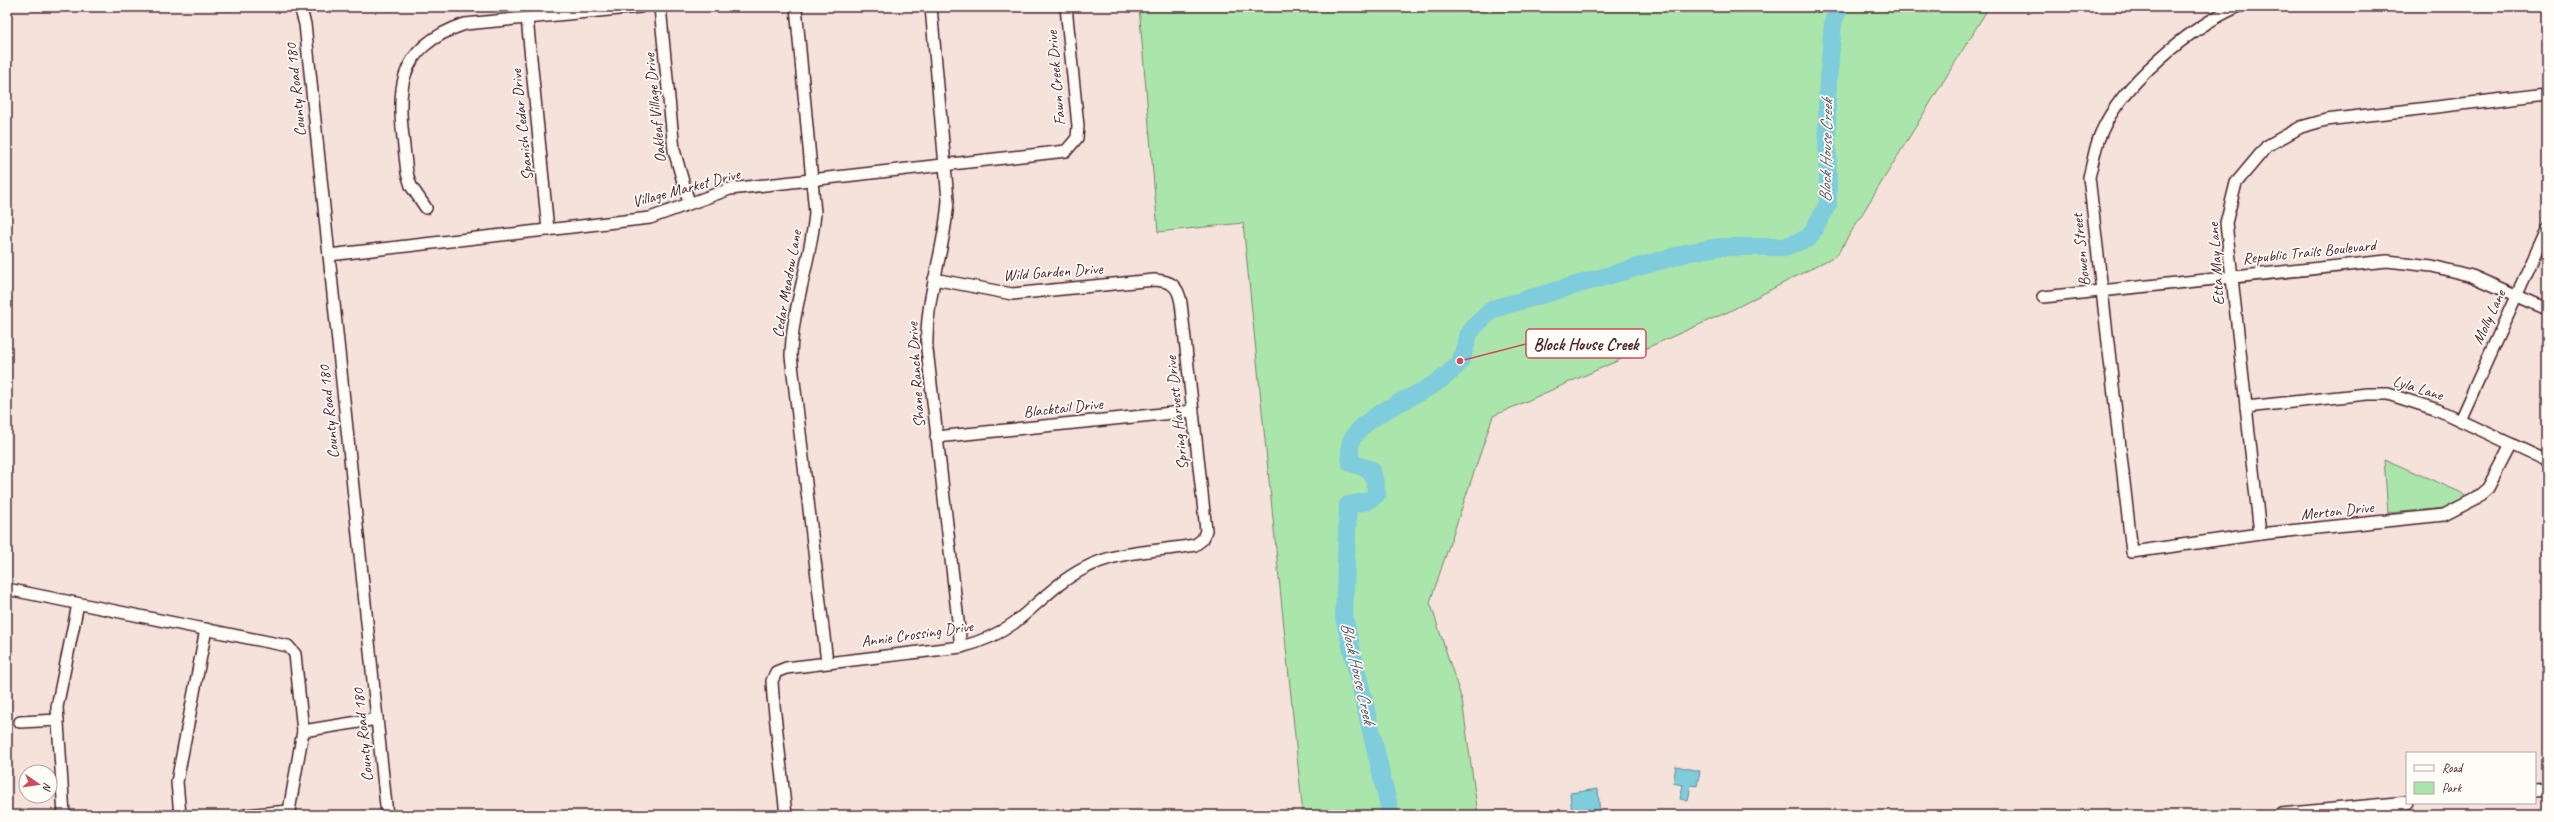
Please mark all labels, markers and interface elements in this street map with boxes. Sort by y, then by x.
street label: Fawn Creek Drive [1042,28,1070,126]
street label: County Road 180 [281,41,311,138]
street label: Oakleaf Village Drive [639,51,671,164]
street label: Spanish Cedar Drive [506,67,538,182]
water label: Block House Creek [1815,96,1837,203]
street label: Village Market Drive [630,164,744,212]
street label: Bowen Street [2067,211,2095,287]
street label: Etta May Lane [2203,220,2229,306]
street label: Cedar Meadow Lane [768,227,807,339]
street label: Republic Trails Boulevard [2241,235,2379,269]
street label: Wild Garden Drive [1003,258,1105,285]
street label: Molly Lane [2468,285,2511,347]
street label: Shane Ranch Drive [902,320,930,429]
callout: Block House Creek [1526,329,1646,358]
text: Block House Creek [1534,334,1640,355]
street label: Spring Harvest Drive [1161,353,1193,471]
street label: County Road 180 [314,363,344,460]
street label: Lyla Lane [2391,371,2447,406]
street label: Blacktail Drive [1022,394,1105,422]
street label: Merton Drive [2300,497,2376,525]
street label: Annie Crossing Drive [860,616,976,652]
water label: Block House Creek [1336,620,1381,729]
street label: County Road 180 [348,686,378,783]
legend [2406,752,2536,804]
text: Road [2442,760,2464,776]
north arrow [18,764,58,804]
text: Park [2442,780,2463,796]
text: N [40,781,55,793]

